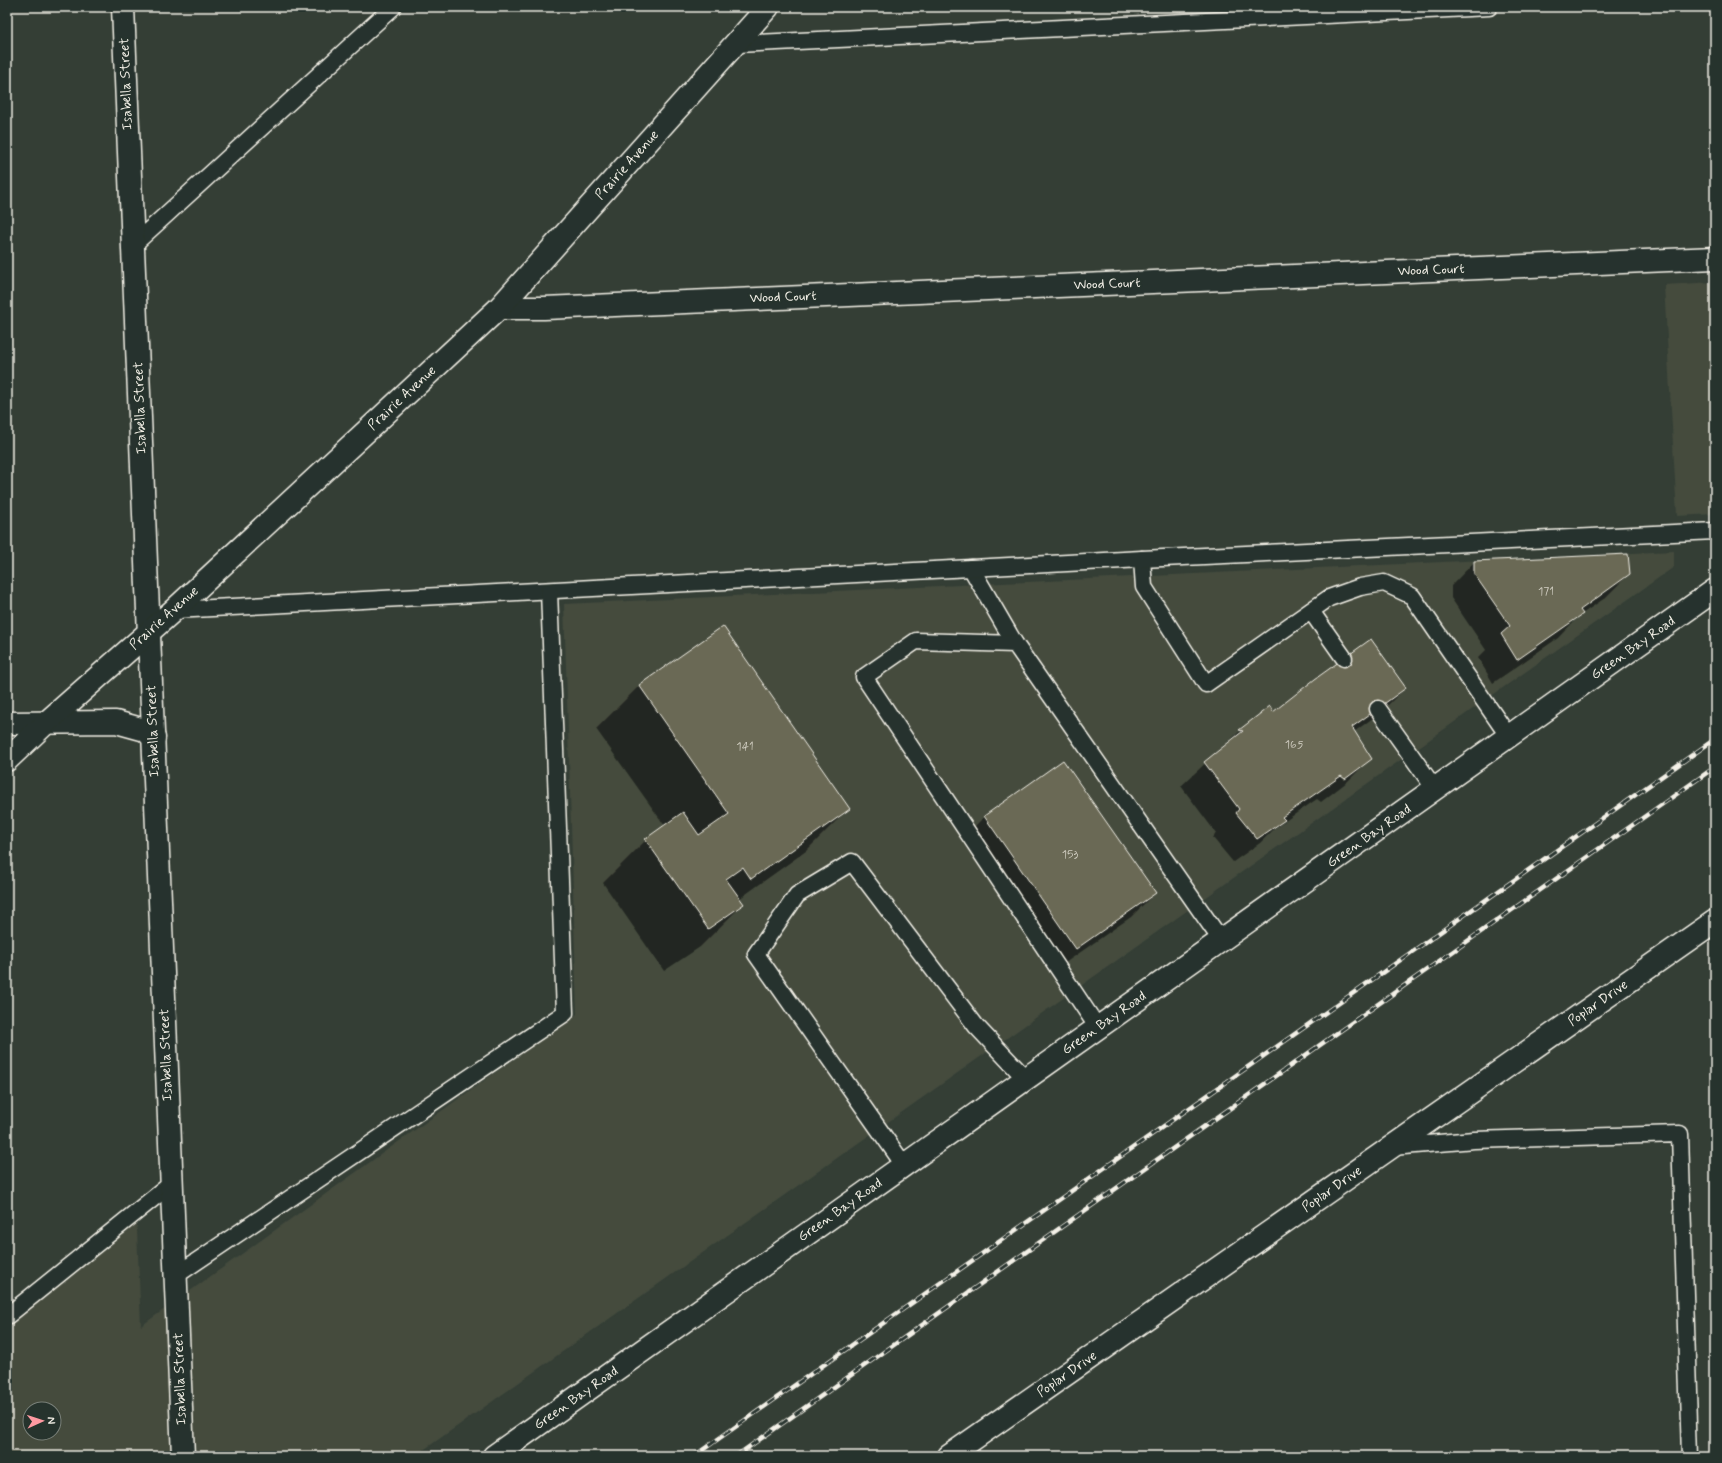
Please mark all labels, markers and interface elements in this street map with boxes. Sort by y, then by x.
street label: Isabella Street [115,37,137,130]
street label: Prairie Avenue [591,126,663,204]
street label: Wood Court [1397,260,1465,280]
street label: Wood Court [1073,274,1141,294]
street label: Wood Court [749,287,817,307]
street label: Isabella Street [129,361,151,454]
street label: Prairie Avenue [364,362,440,434]
street label: Prairie Avenue [125,582,203,654]
house number: 171 [1538,584,1554,600]
street label: Green Bay Road [1587,612,1679,684]
street label: Isabella Street [142,684,164,777]
house number: 165 [1285,737,1304,753]
house number: 141 [736,739,754,755]
street label: Green Bay Road [1323,800,1415,872]
house number: 153 [1062,847,1078,863]
street label: Poplar Drive [1564,976,1632,1030]
street label: Green Bay Road [1058,987,1150,1059]
street label: Isabella Street [155,1008,177,1101]
street label: Poplar Drive [1298,1162,1366,1216]
street label: Green Bay Road [794,1174,886,1246]
street label: Isabella Street [169,1332,191,1425]
street label: Poplar Drive [1033,1347,1101,1401]
street label: Green Bay Road [530,1362,622,1434]
north arrow [22,1401,62,1441]
text: N [44,1417,58,1425]

